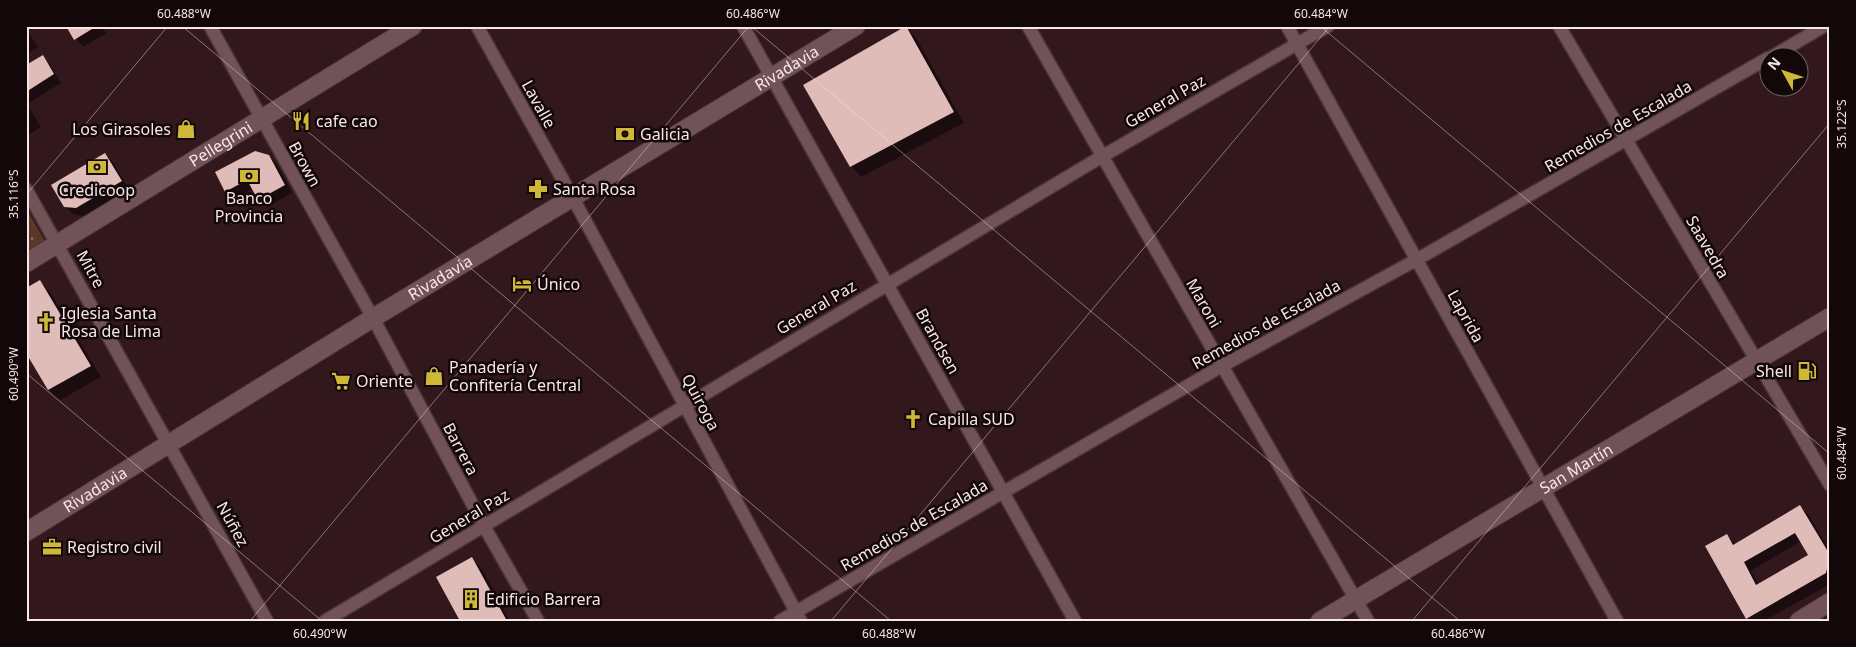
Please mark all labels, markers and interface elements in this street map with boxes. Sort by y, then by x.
text: 60.488°W [157,5,211,22]
text: 60.486°W [726,5,780,22]
text: 60.484°W [1294,5,1348,22]
street label: Rivadavia [750,40,823,96]
north arrow [1758,48,1808,98]
text: N [1763,53,1785,74]
street label: General Paz [1121,69,1209,133]
street label: Remedios de Escalada [1540,75,1696,177]
street label: Lavalle [517,76,561,132]
text: 35.122°S [1833,99,1850,149]
restaurant icon: cafe cao [290,110,312,132]
place label: cafe cao [316,110,378,132]
street label: Pellegrini [185,116,256,172]
place label: Los Girasoles [72,118,171,140]
shop icon: Los Girasoles [175,118,197,140]
bank icon: Galicia [614,123,636,145]
place label: Galicia [640,123,690,145]
street label: Brown [284,137,326,191]
bank icon: Credicoop [86,156,108,178]
bank icon: Banco Provincia [238,165,260,187]
text: 35.116°S [5,169,22,219]
pharmacy icon: Santa Rosa [527,178,549,200]
place label: Santa Rosa [553,178,636,200]
place label: Credicoop [59,179,135,201]
place label: Banco Provincia [215,187,283,227]
street label: Saavedra [1681,212,1735,282]
street label: Mitre [72,246,110,292]
street label: Rivadavia [404,250,476,305]
hotel icon: Único [511,273,533,295]
place label: Único [537,273,580,295]
street label: Maroni [1181,274,1227,332]
street label: Remedios de Escalada [1188,274,1344,374]
street label: General Paz [772,275,860,339]
street label: Laprida [1443,286,1489,346]
place label: Iglesia Santa Rosa de Lima [61,302,161,342]
street label: Brandsen [911,304,965,378]
church icon: Iglesia Santa Rosa de Lima [35,311,57,333]
text: 60.490°W [5,347,22,401]
place label: Panadería y Confitería Central [449,356,581,396]
place label: Shell [1756,360,1792,382]
fuel station icon: Shell [1796,360,1818,382]
shop icon: Panadería y Confitería Central [423,365,445,387]
supermarket icon: Oriente [330,370,352,392]
place label: Oriente [356,370,413,392]
street label: Quiroga [677,370,725,434]
church icon: Capilla SUD [902,408,924,430]
place label: Capilla SUD [928,408,1015,430]
street label: Barrera [438,419,484,479]
text: 60.484°W [1833,426,1850,480]
street label: San Martín [1535,438,1617,499]
street label: Rivadavia [59,461,131,518]
street label: Remedios de Escalada [836,474,992,576]
street label: General Paz [425,484,513,548]
street label: Núñez [212,498,254,550]
office icon: Registro civil [41,536,63,558]
place label: Registro civil [67,536,162,558]
building icon: Edificio Barrera [460,588,482,610]
place label: Edificio Barrera [486,588,601,610]
text: 60.490°W [293,625,347,642]
text: 60.488°W [862,625,916,642]
text: 60.486°W [1431,625,1485,642]

